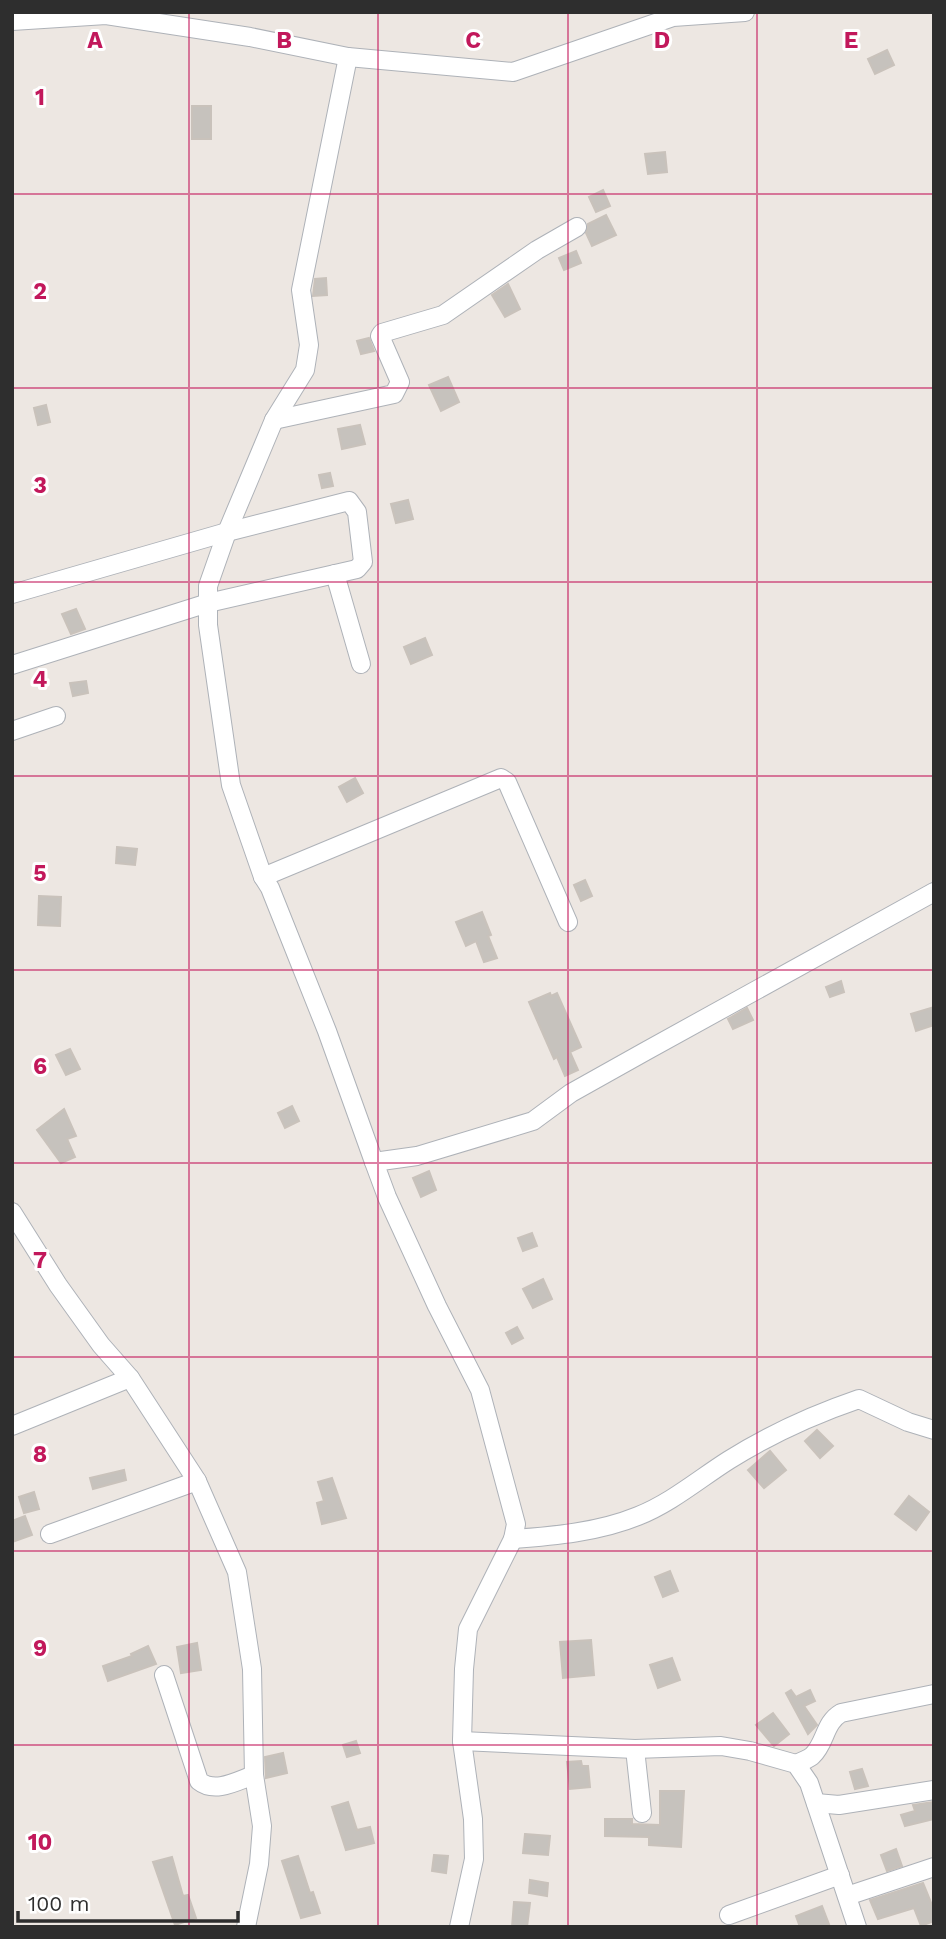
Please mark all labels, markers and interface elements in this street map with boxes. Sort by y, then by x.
text: A [87,27,103,54]
text: B [276,27,292,54]
text: C [465,27,481,54]
text: D [654,27,670,54]
text: E [844,27,858,54]
text: 1 [35,84,45,111]
text: 2 [33,278,47,305]
text: 3 [33,472,47,499]
text: 4 [33,666,48,693]
text: 5 [33,860,47,887]
text: 6 [33,1053,47,1080]
text: 7 [33,1247,47,1274]
text: 8 [33,1441,47,1468]
text: 9 [33,1635,47,1662]
text: 10 [28,1829,52,1856]
scale bar [18,1880,238,1924]
text: 100 m [28,1891,90,1916]

